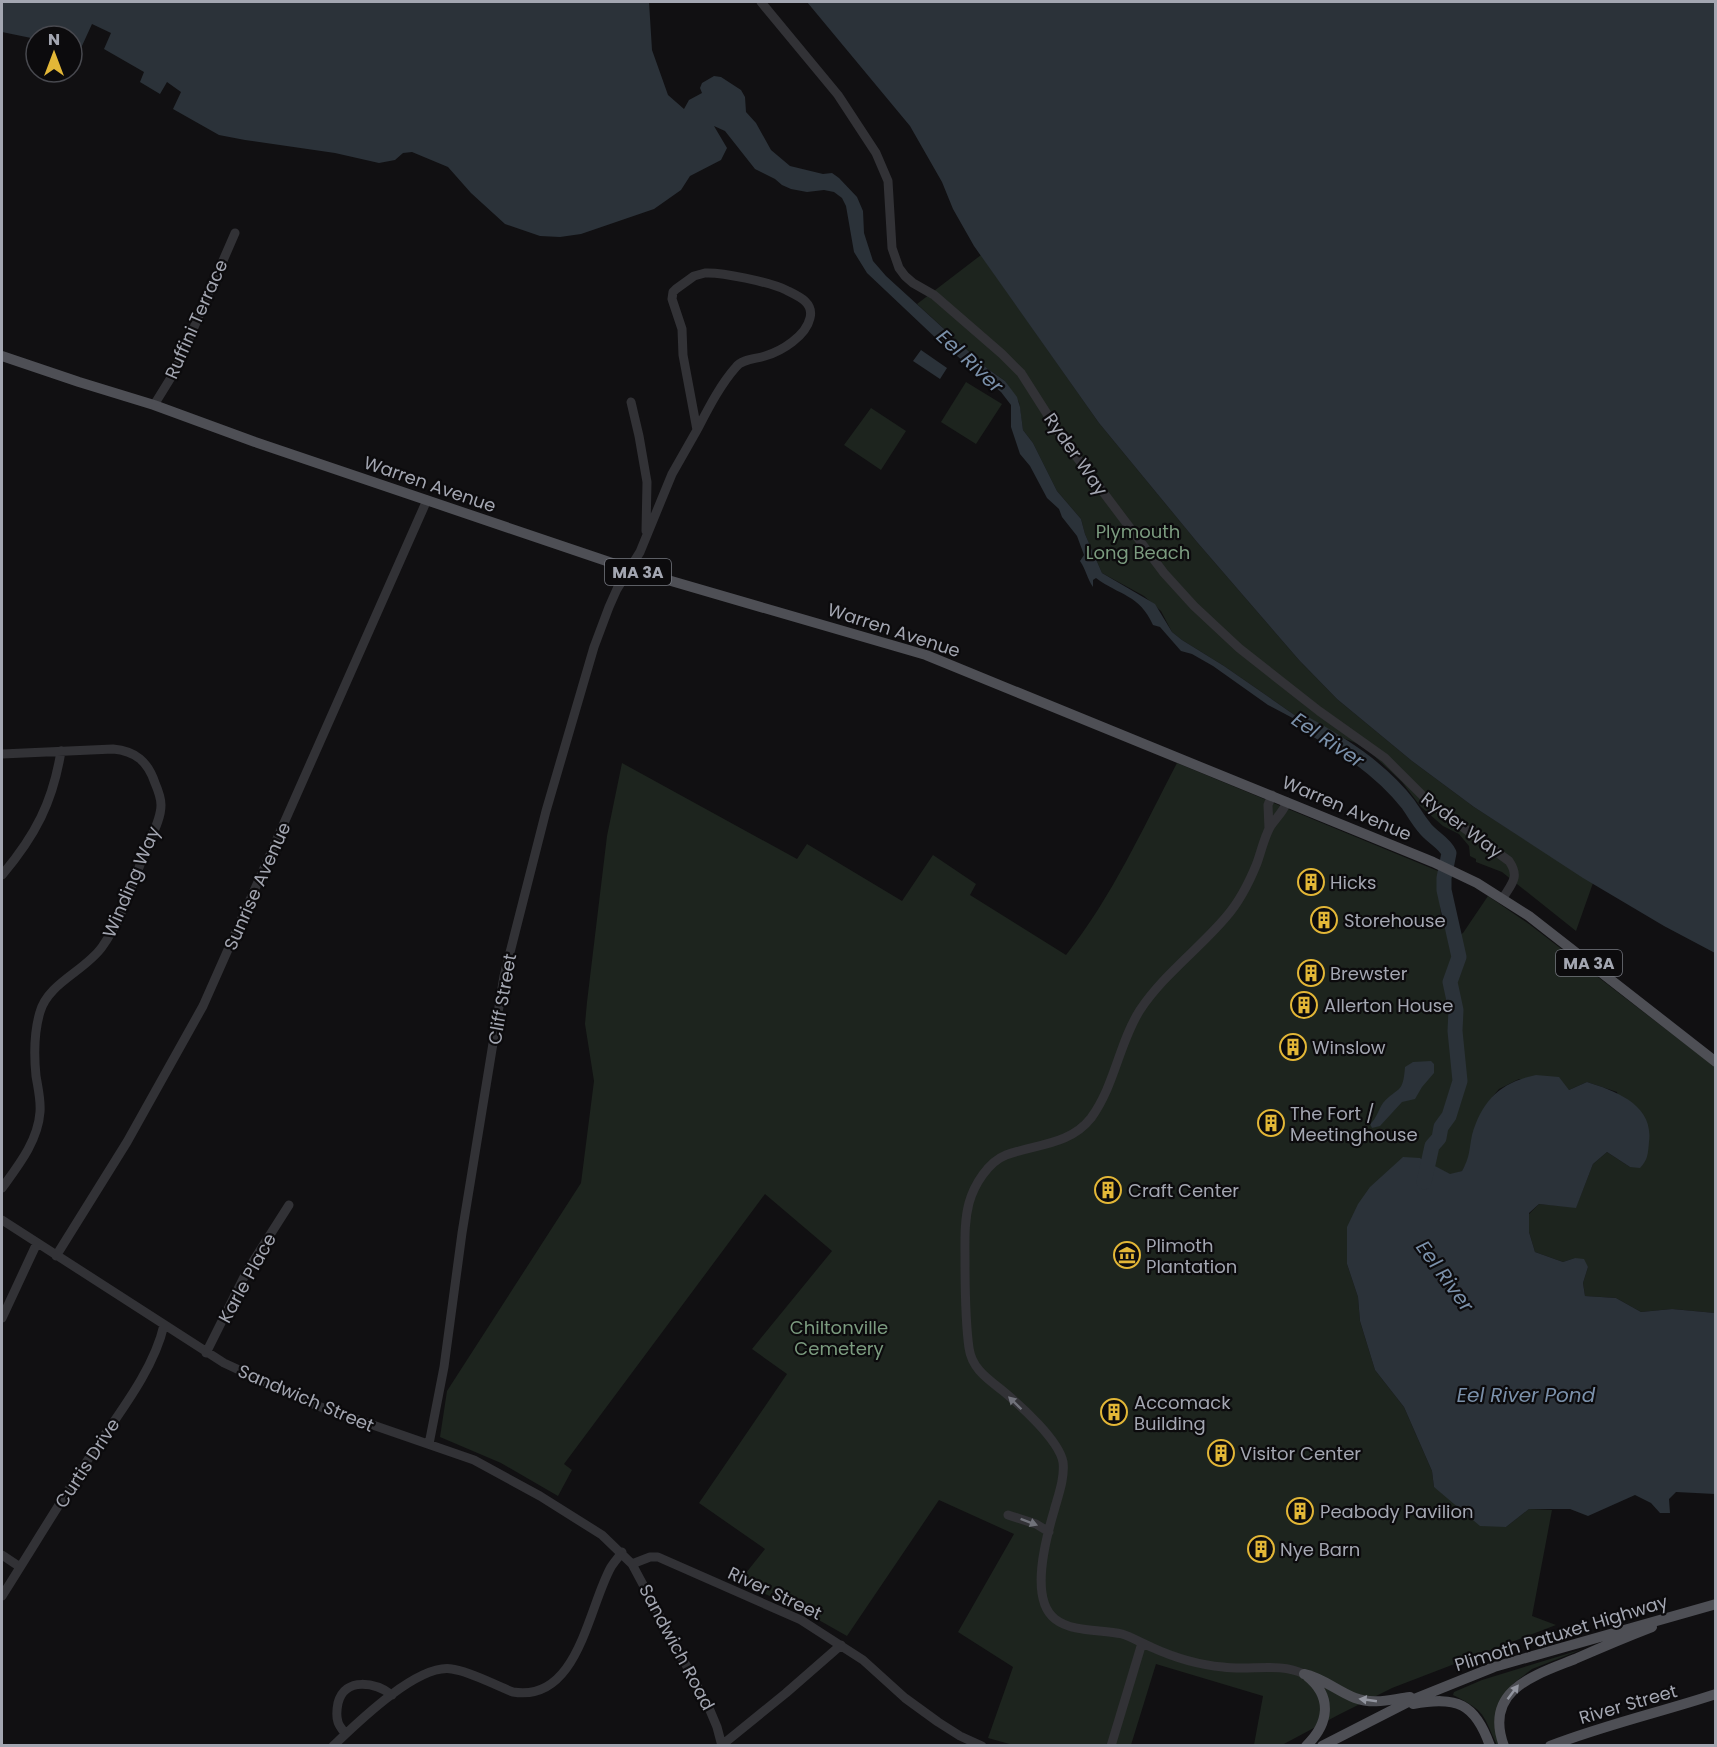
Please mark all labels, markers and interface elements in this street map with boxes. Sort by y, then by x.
north arrow [24,24,84,84]
text: N [48,28,60,51]
street label: Ruffini Terrace [159,255,233,383]
water label: Eel River [931,323,1010,399]
street label: Ryder Way [1038,408,1114,500]
street label: Warren Avenue [361,450,499,518]
park label: Plymouth Long Beach [1086,519,1190,565]
road number: MA 3A [605,559,671,585]
street label: Warren Avenue [824,597,964,663]
water label: Eel River [1286,706,1370,775]
street label: Warren Avenue [1278,769,1416,847]
street label: Ryder Way [1416,786,1508,864]
street label: Sunrise Avenue [218,818,296,954]
street label: Winding Way [96,823,166,941]
building icon: Hicks [1296,867,1326,897]
place label: Hicks [1330,870,1376,895]
building icon: Storehouse [1309,905,1339,935]
place label: Storehouse [1344,908,1446,933]
road number: MA 3A [1556,950,1622,976]
street label: Cliff Street [482,951,522,1047]
building icon: Brewster [1296,958,1326,988]
place label: Brewster [1330,961,1408,986]
building icon: Allerton House [1289,990,1319,1020]
place label: Allerton House [1324,993,1453,1018]
building icon: Winslow [1278,1032,1308,1062]
place label: Winslow [1312,1035,1386,1060]
place label: The Fort / Meetinghouse [1290,1101,1418,1147]
building icon: The Fort / Meetinghouse [1256,1108,1286,1138]
building icon: Craft Center [1093,1175,1123,1205]
place label: Craft Center [1128,1178,1239,1203]
street label: Karle Place [212,1229,282,1327]
place label: Plimoth Plantation [1146,1233,1237,1279]
water label: Eel River [1410,1235,1481,1318]
museum icon: Plimoth Plantation [1112,1240,1142,1270]
park label: Chiltonville Cemetery [790,1315,888,1361]
street label: Sandwich Street [234,1358,378,1438]
water label: Eel River Pond [1457,1381,1596,1409]
place label: Accomack Building [1134,1390,1231,1436]
one-way arrow [1008,1396,1023,1410]
building icon: Accomack Building [1099,1397,1129,1427]
street label: Curtis Drive [49,1413,125,1513]
building icon: Visitor Center [1206,1438,1236,1468]
place label: Visitor Center [1240,1441,1361,1466]
building icon: Peabody Pavilion [1285,1496,1315,1526]
place label: Peabody Pavilion [1320,1499,1474,1524]
one-way arrow [1020,1518,1038,1528]
building icon: Nye Barn [1246,1534,1276,1564]
place label: Nye Barn [1280,1537,1360,1562]
street label: River Street [724,1560,826,1626]
street label: Sandwich Road [633,1579,721,1715]
street label: Plimoth Patuxet Highway [1451,1589,1671,1677]
street label: River Street [1576,1678,1680,1730]
one-way arrow [1507,1684,1519,1699]
one-way arrow [1358,1695,1377,1704]

